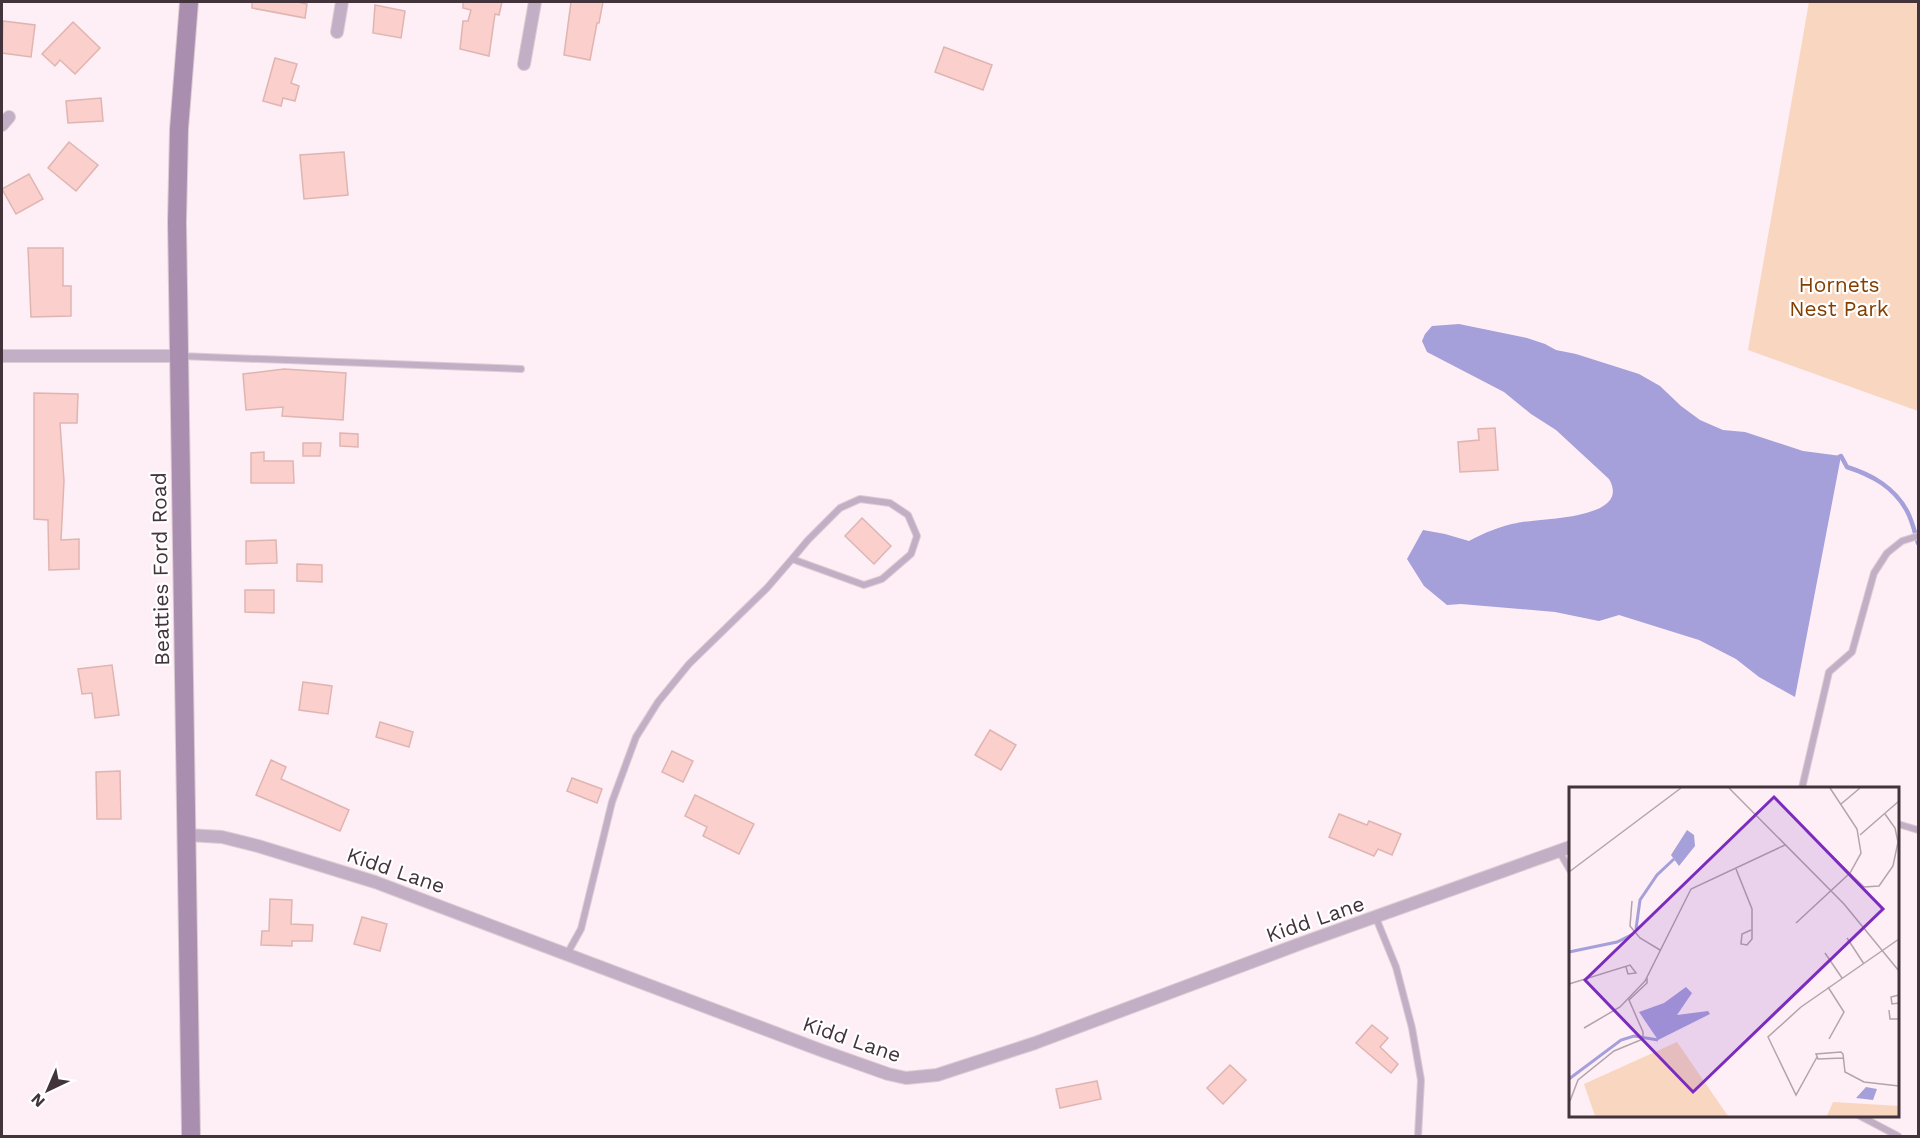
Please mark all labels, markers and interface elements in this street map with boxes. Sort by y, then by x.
park label: Hornets Nest Park [1789,272,1889,321]
street label: Beatties Ford Road [146,472,174,666]
inset map [1569,787,1899,1117]
street label: Kidd Lane [344,842,448,898]
street label: Kidd Lane [1263,891,1367,947]
street label: Kidd Lane [800,1011,904,1067]
north arrow [18,1060,78,1120]
text: N [27,1089,49,1111]

